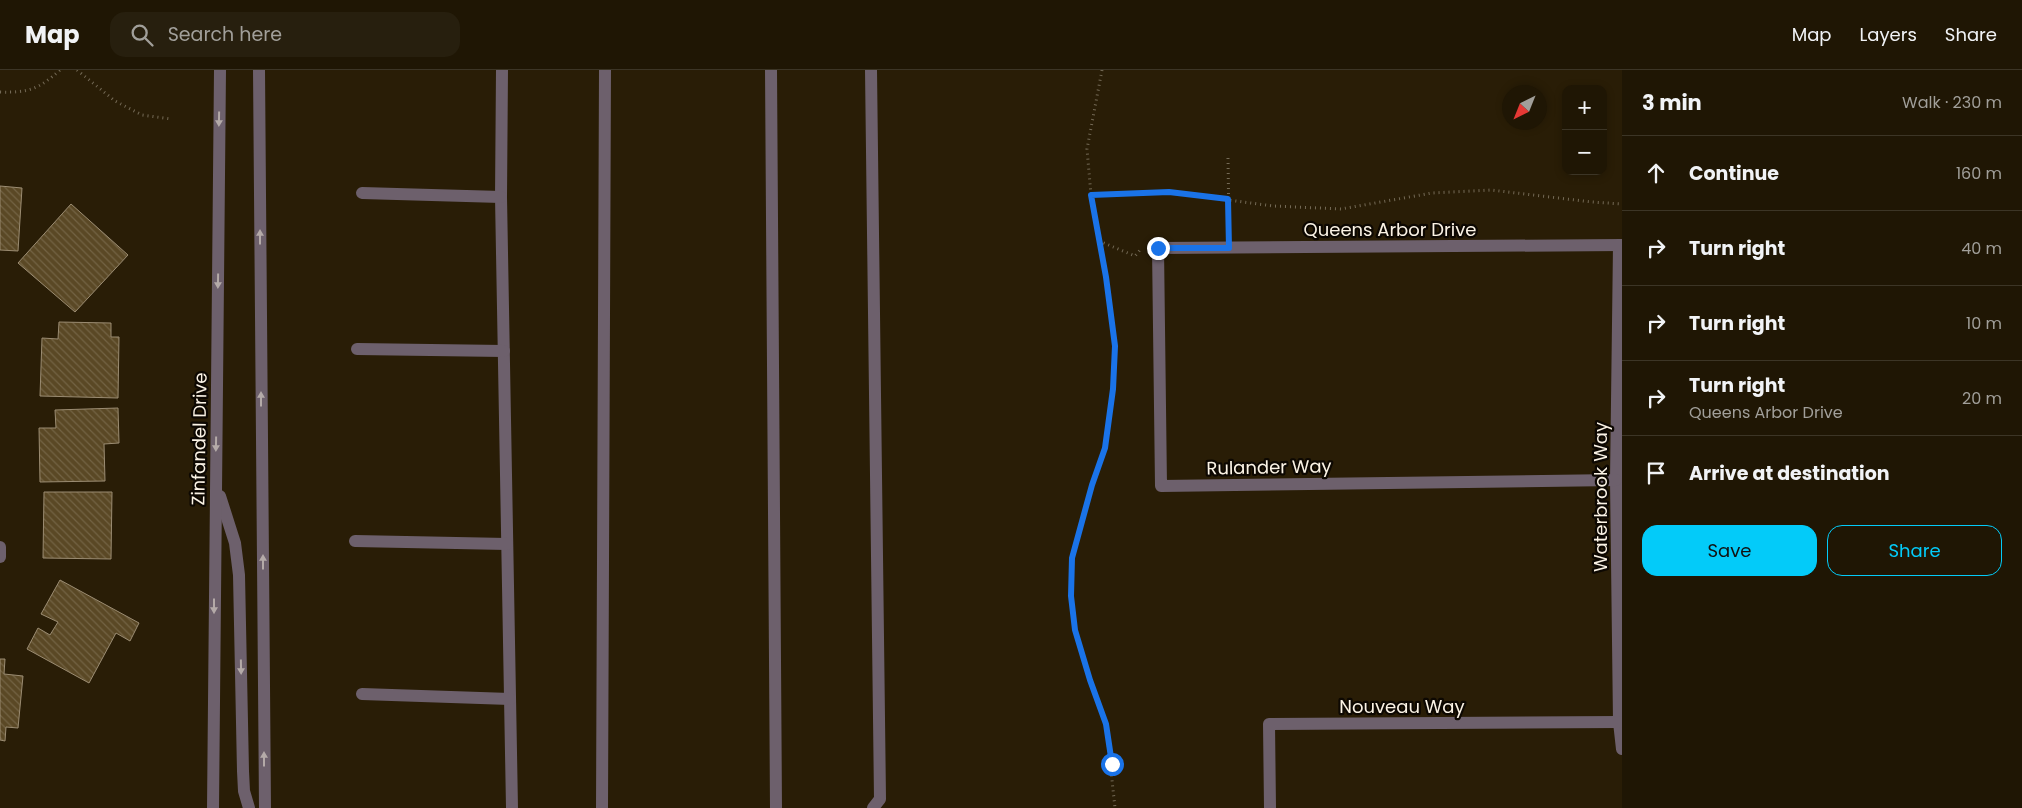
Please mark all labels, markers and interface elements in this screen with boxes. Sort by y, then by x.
search box [110,12,460,57]
text: Map [25,18,80,51]
icon: search [128,21,156,49]
text: Search here [168,21,282,48]
text: Map [1792,22,1832,47]
text: Layers [1860,22,1917,47]
text: Share [1945,22,1997,47]
north arrow [1502,85,1547,130]
map controls [1562,85,1607,175]
button: + [1562,85,1607,130]
text: 3 min [1642,88,1702,117]
text: Walk · 230 m [1902,91,2002,114]
one-way arrow [215,111,223,127]
button: − [1562,130,1607,175]
icon: ahead [1642,159,1670,187]
text: Continue [1689,160,1779,187]
text: 160 m [1956,162,2002,185]
street label: Queens Arbor Drive [1304,217,1476,242]
one-way arrow [256,229,264,245]
icon: right [1642,234,1670,262]
text: Turn right [1689,235,1785,262]
route end [1147,237,1170,260]
text: 40 m [1961,237,2002,260]
one-way arrow [214,273,222,289]
icon: right [1642,309,1670,337]
text: Turn right [1689,310,1785,337]
text: 10 m [1966,312,2002,335]
street label: Zinfandel Drive [185,372,213,506]
text: Turn right [1689,372,1785,399]
icon: right [1642,384,1670,412]
text: 20 m [1962,387,2002,410]
one-way arrow [257,391,265,407]
text: Queens Arbor Drive [1689,401,1843,424]
street label: Waterbrook Way [1588,422,1613,572]
one-way arrow [212,436,220,452]
street label: Rulander Way [1206,453,1332,481]
icon: arrive [1642,459,1670,487]
text: Arrive at destination [1689,460,1890,487]
button: Save [1642,525,1817,576]
button: Share [1827,525,2002,576]
one-way arrow [259,554,267,570]
one-way arrow [210,598,218,614]
one-way arrow [237,660,245,676]
street label: Nouveau Way [1339,694,1465,719]
one-way arrow [260,751,268,767]
route start [1101,753,1124,776]

